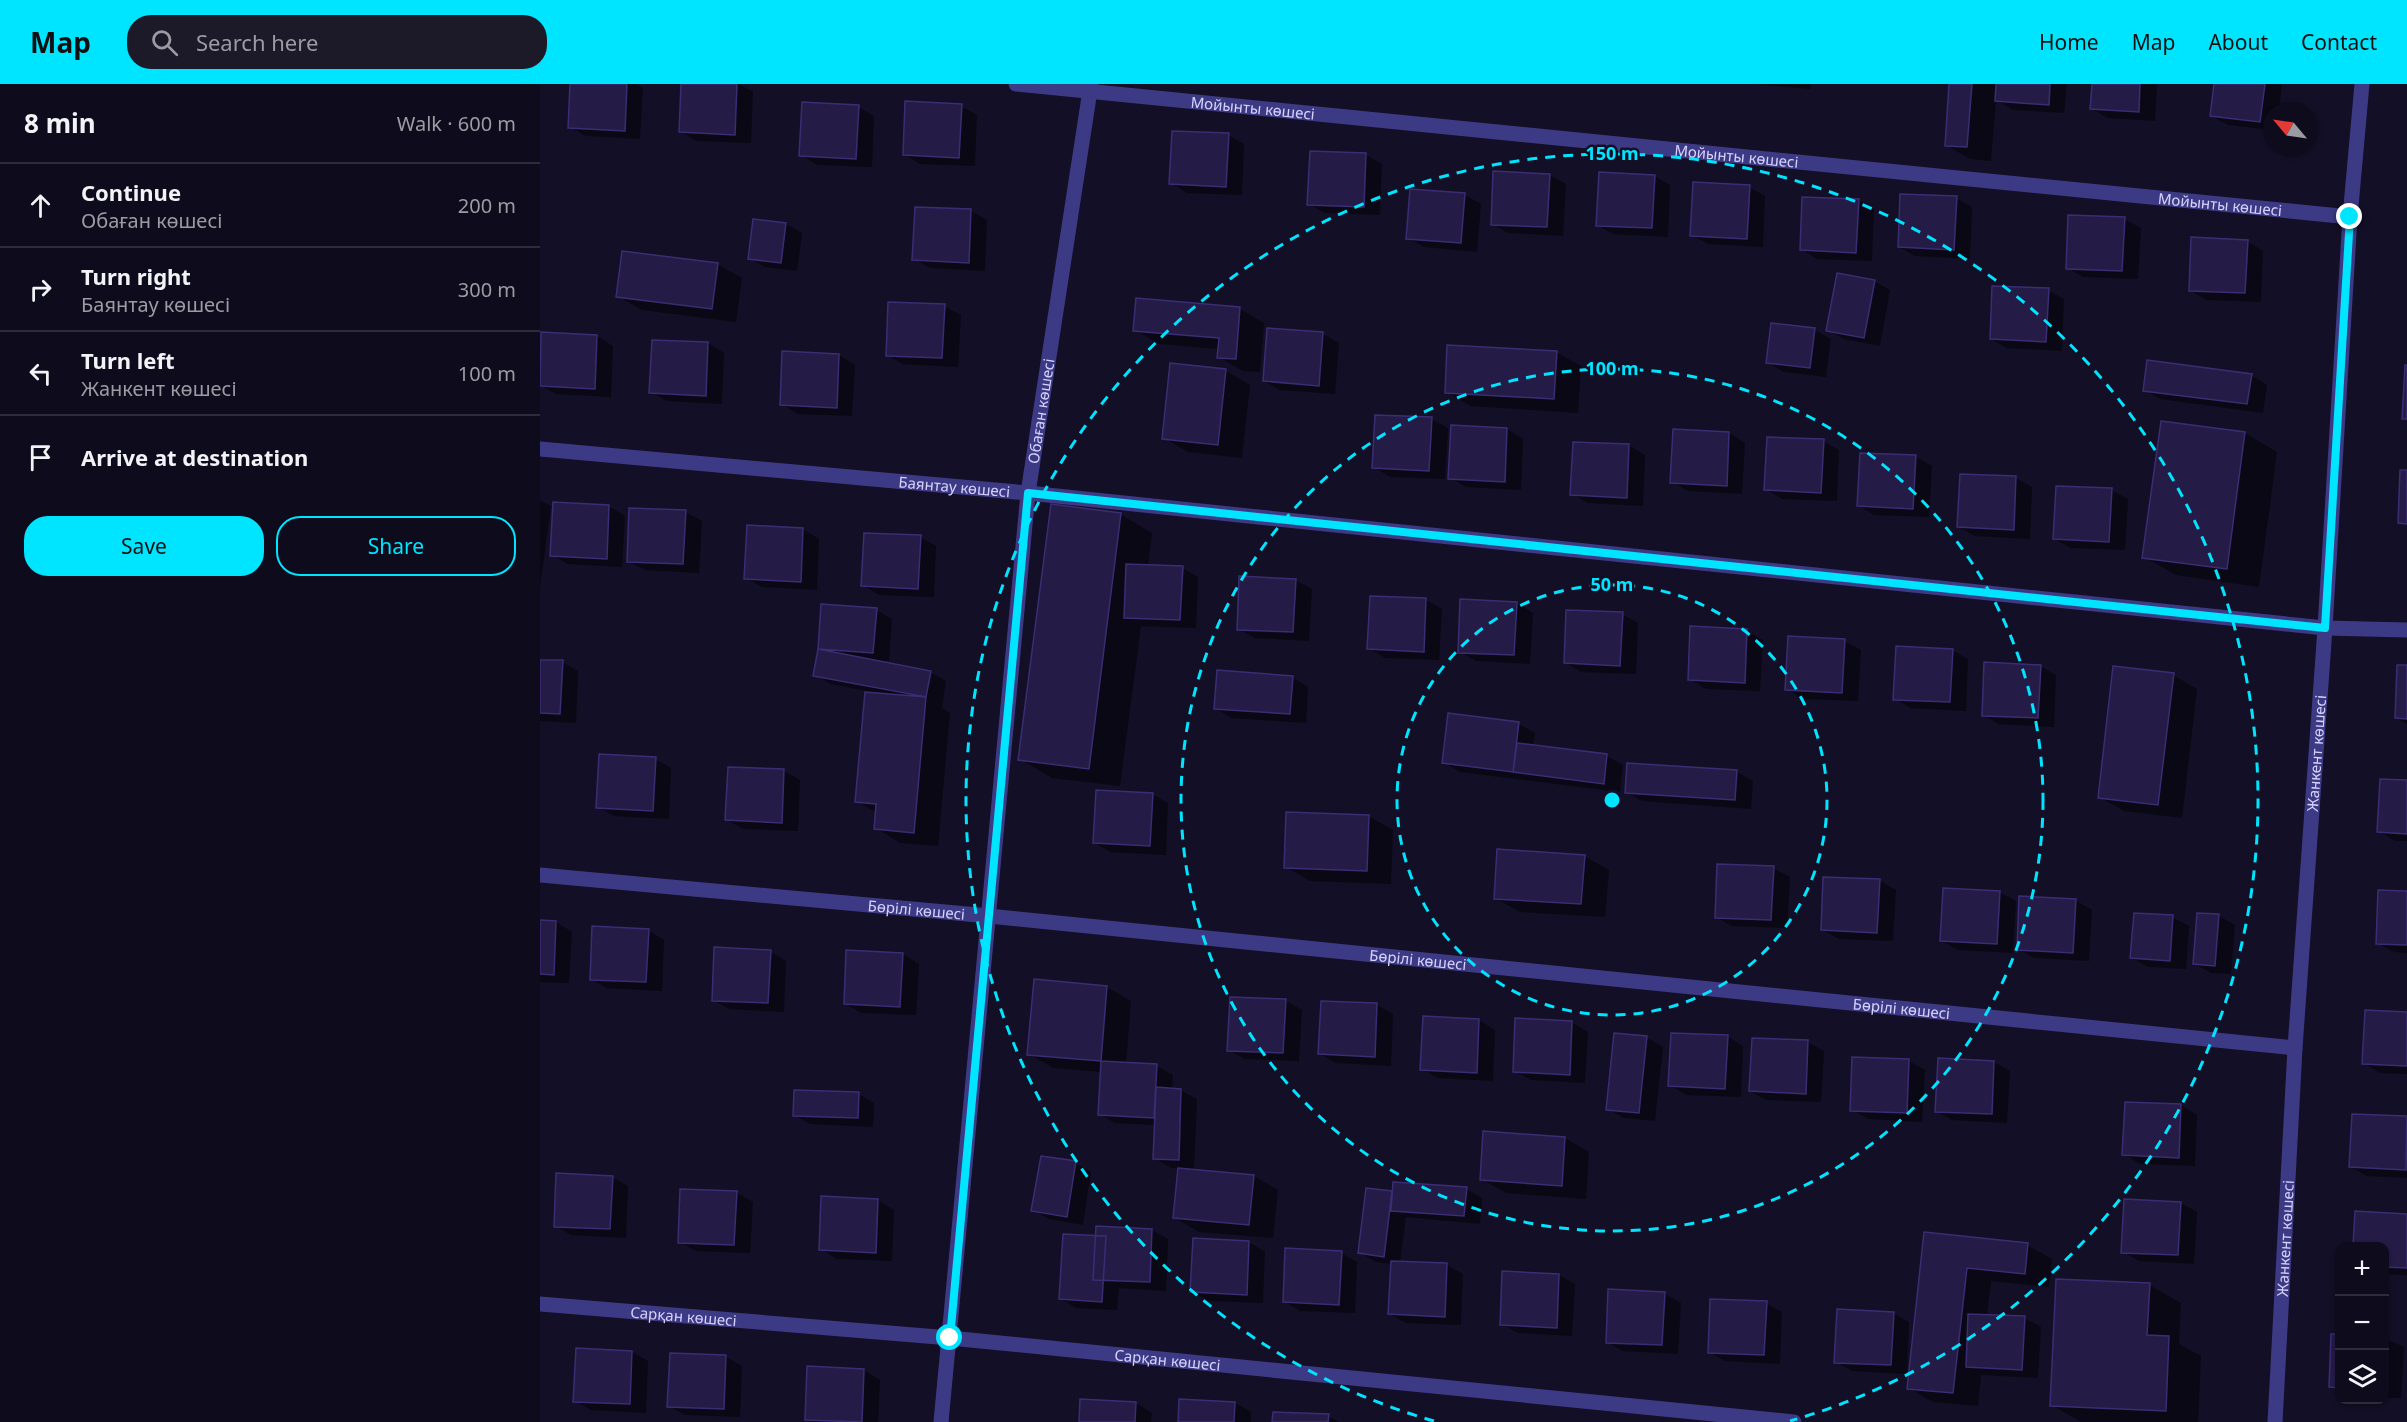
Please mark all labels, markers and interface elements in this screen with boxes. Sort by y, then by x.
search box [127,15,547,69]
text: Map [30,23,91,61]
icon: search [148,26,181,59]
text: Search here [196,27,318,57]
text: Home [2039,28,2099,56]
text: Map [2132,28,2175,56]
text: About [2208,28,2268,56]
text: Contact [2301,28,2377,56]
street label: Мойынты көшесі [1190,91,1316,124]
north arrow [2263,102,2317,156]
text: 8 min [24,105,96,141]
text: Walk · 600 m [397,110,516,137]
street label: Мойынты көшесі [1674,140,1799,172]
text: 150 m [1585,141,1639,165]
text: Continue [81,177,181,207]
street label: Мойынты көшесі [2157,188,2283,220]
icon: ahead [24,189,57,222]
text: 200 m [458,192,516,219]
route end [2336,203,2362,229]
text: Обаған көшесі [81,207,222,234]
text: Turn right [81,261,191,291]
icon: right [24,273,57,306]
text: 300 m [458,276,516,303]
text: Баянтау көшесі [81,291,230,318]
text: Turn left [81,345,175,375]
text: 100 m [1585,356,1639,380]
icon: left [24,357,57,390]
street label: Обаған көшесі [1023,357,1059,465]
text: 100 m [458,360,516,387]
text: Жанкент көшесі [81,375,237,402]
icon: arrive [24,441,57,474]
text: Arrive at destination [81,442,308,472]
street label: Баянтау көшесі [898,471,1011,501]
button: Save [24,516,264,576]
button: Share [276,516,516,576]
text: 50 m [1591,572,1633,596]
street label: Жанкент көшесі [2302,694,2330,812]
centre of rings [1602,790,1622,810]
street label: Бөрілі көшесі [867,895,966,924]
street label: Бөрілі көшесі [1368,944,1468,974]
street label: Бөрілі көшесі [1852,993,1951,1023]
street label: Жанкент көшесі [2272,1179,2298,1297]
map controls [2335,1242,2389,1404]
button: + [2335,1242,2389,1296]
button: − [2335,1296,2389,1350]
street label: Сарқан көшесі [630,1302,737,1330]
route start [936,1324,962,1350]
street label: Сарқан көшесі [1114,1344,1221,1375]
button: layers [2335,1350,2389,1404]

